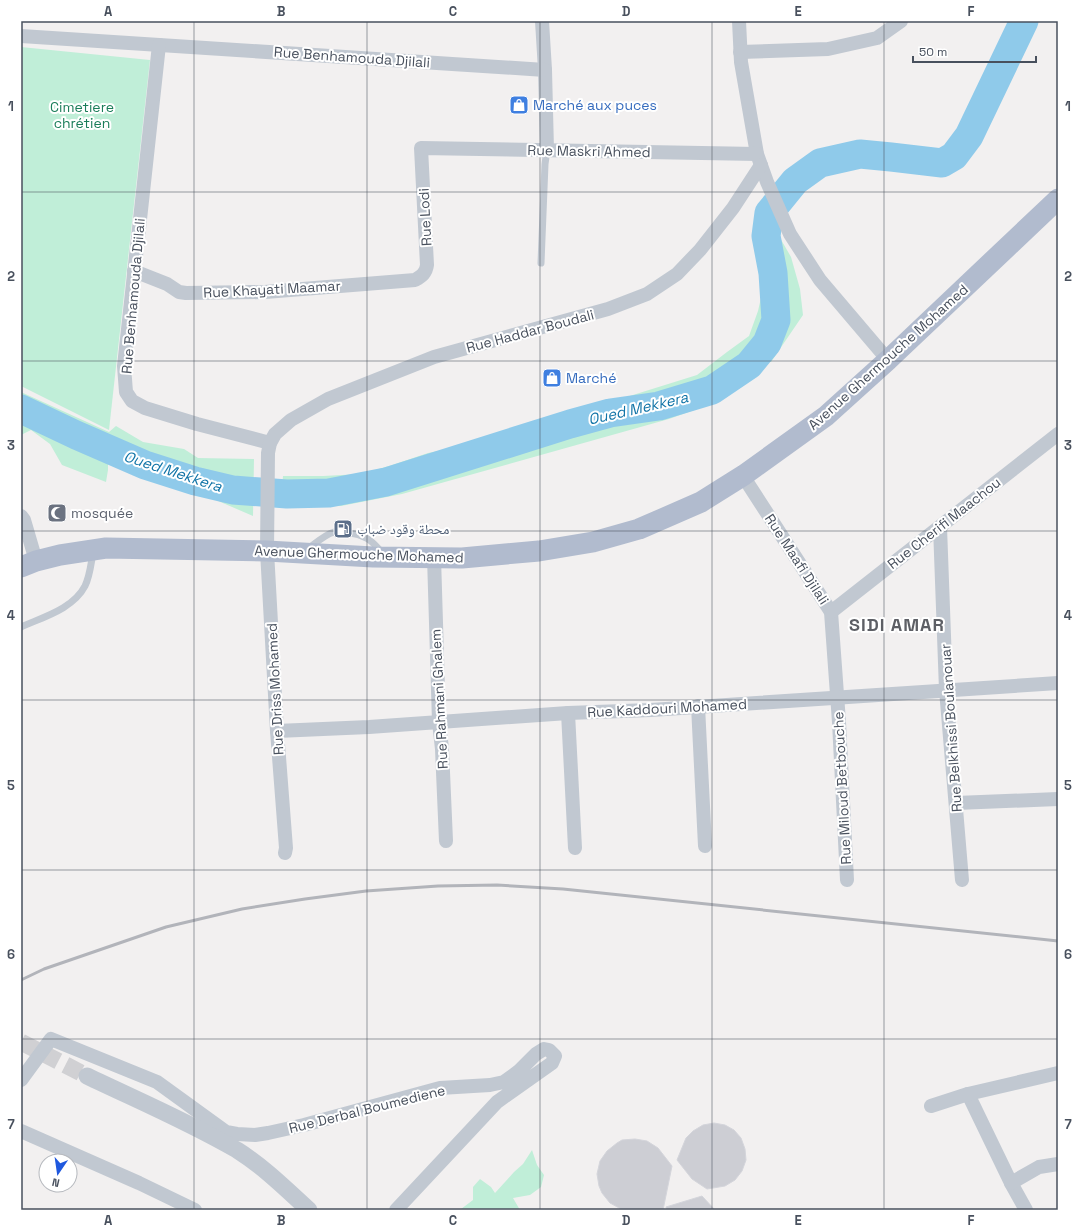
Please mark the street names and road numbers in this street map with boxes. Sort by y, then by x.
street label: Rue Benhamouda Djilali [273,43,431,71]
street label: Rue Maskri Ahmed [527,141,651,161]
street label: Rue Lodi [414,188,436,246]
street label: Rue Benhamouda Djilali [117,217,149,375]
street label: Rue Khayati Maamar [203,276,341,302]
street label: Avenue Ghermouche Mohamed [804,280,972,434]
street label: Rue Haddar Boudali [464,305,596,357]
street label: Rue Cherifi Maachou [884,473,1004,573]
street label: Rue Maafi Djilali [761,510,833,608]
street label: Avenue Ghermouche Mohamed [254,541,464,567]
street label: Rue Driss Mohamed [263,622,287,756]
street label: Rue Rahmani Ghalem [426,629,452,769]
street label: Rue Belkhissi Boulanouar [936,643,966,813]
street label: Rue Kaddouri Mohamed [587,695,747,721]
street label: Rue Miloud Betbouche [829,711,855,865]
street label: Rue Derbal Boumediene [287,1081,447,1137]

